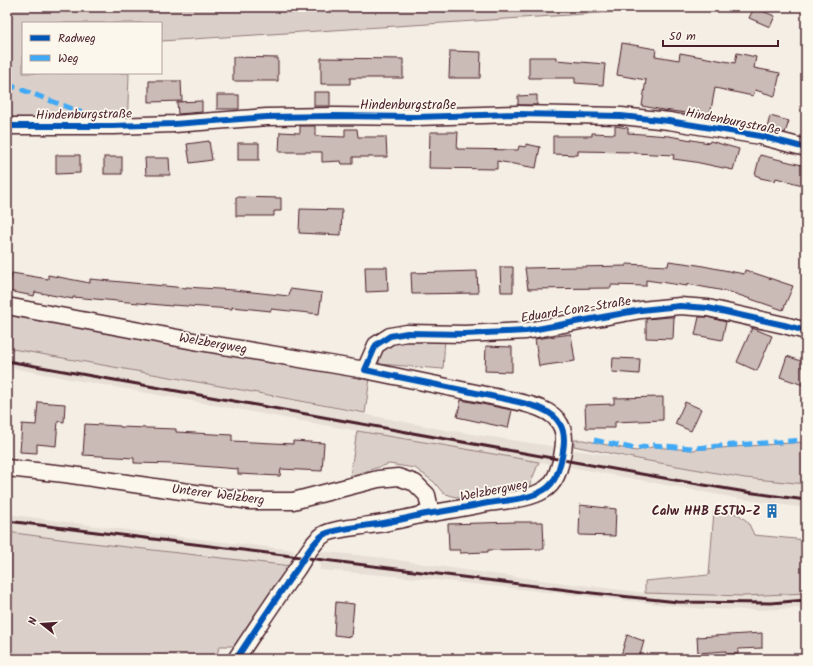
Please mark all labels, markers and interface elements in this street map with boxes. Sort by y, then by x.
legend [22,22,162,74]
scale bar [663,22,778,48]
text: 50 m [669,27,696,46]
text: Radweg [58,29,96,48]
text: Weg [58,49,79,68]
street label: Hindenburgstraße [360,95,456,116]
street label: Hindenburgstraße [684,103,782,141]
street label: Hindenburgstraße [36,104,132,126]
street label: Eduard-Conz-Straße [519,291,633,329]
street label: Welzbergweg [177,328,249,360]
street label: Welzbergweg [458,474,530,508]
street label: Unterer Welzberg [170,479,266,511]
place label: Calw HHB ESTW-Z [652,501,761,522]
building icon: Calw HHB ESTW-Z [764,503,780,519]
north arrow [22,604,62,644]
text: N [24,615,43,627]

